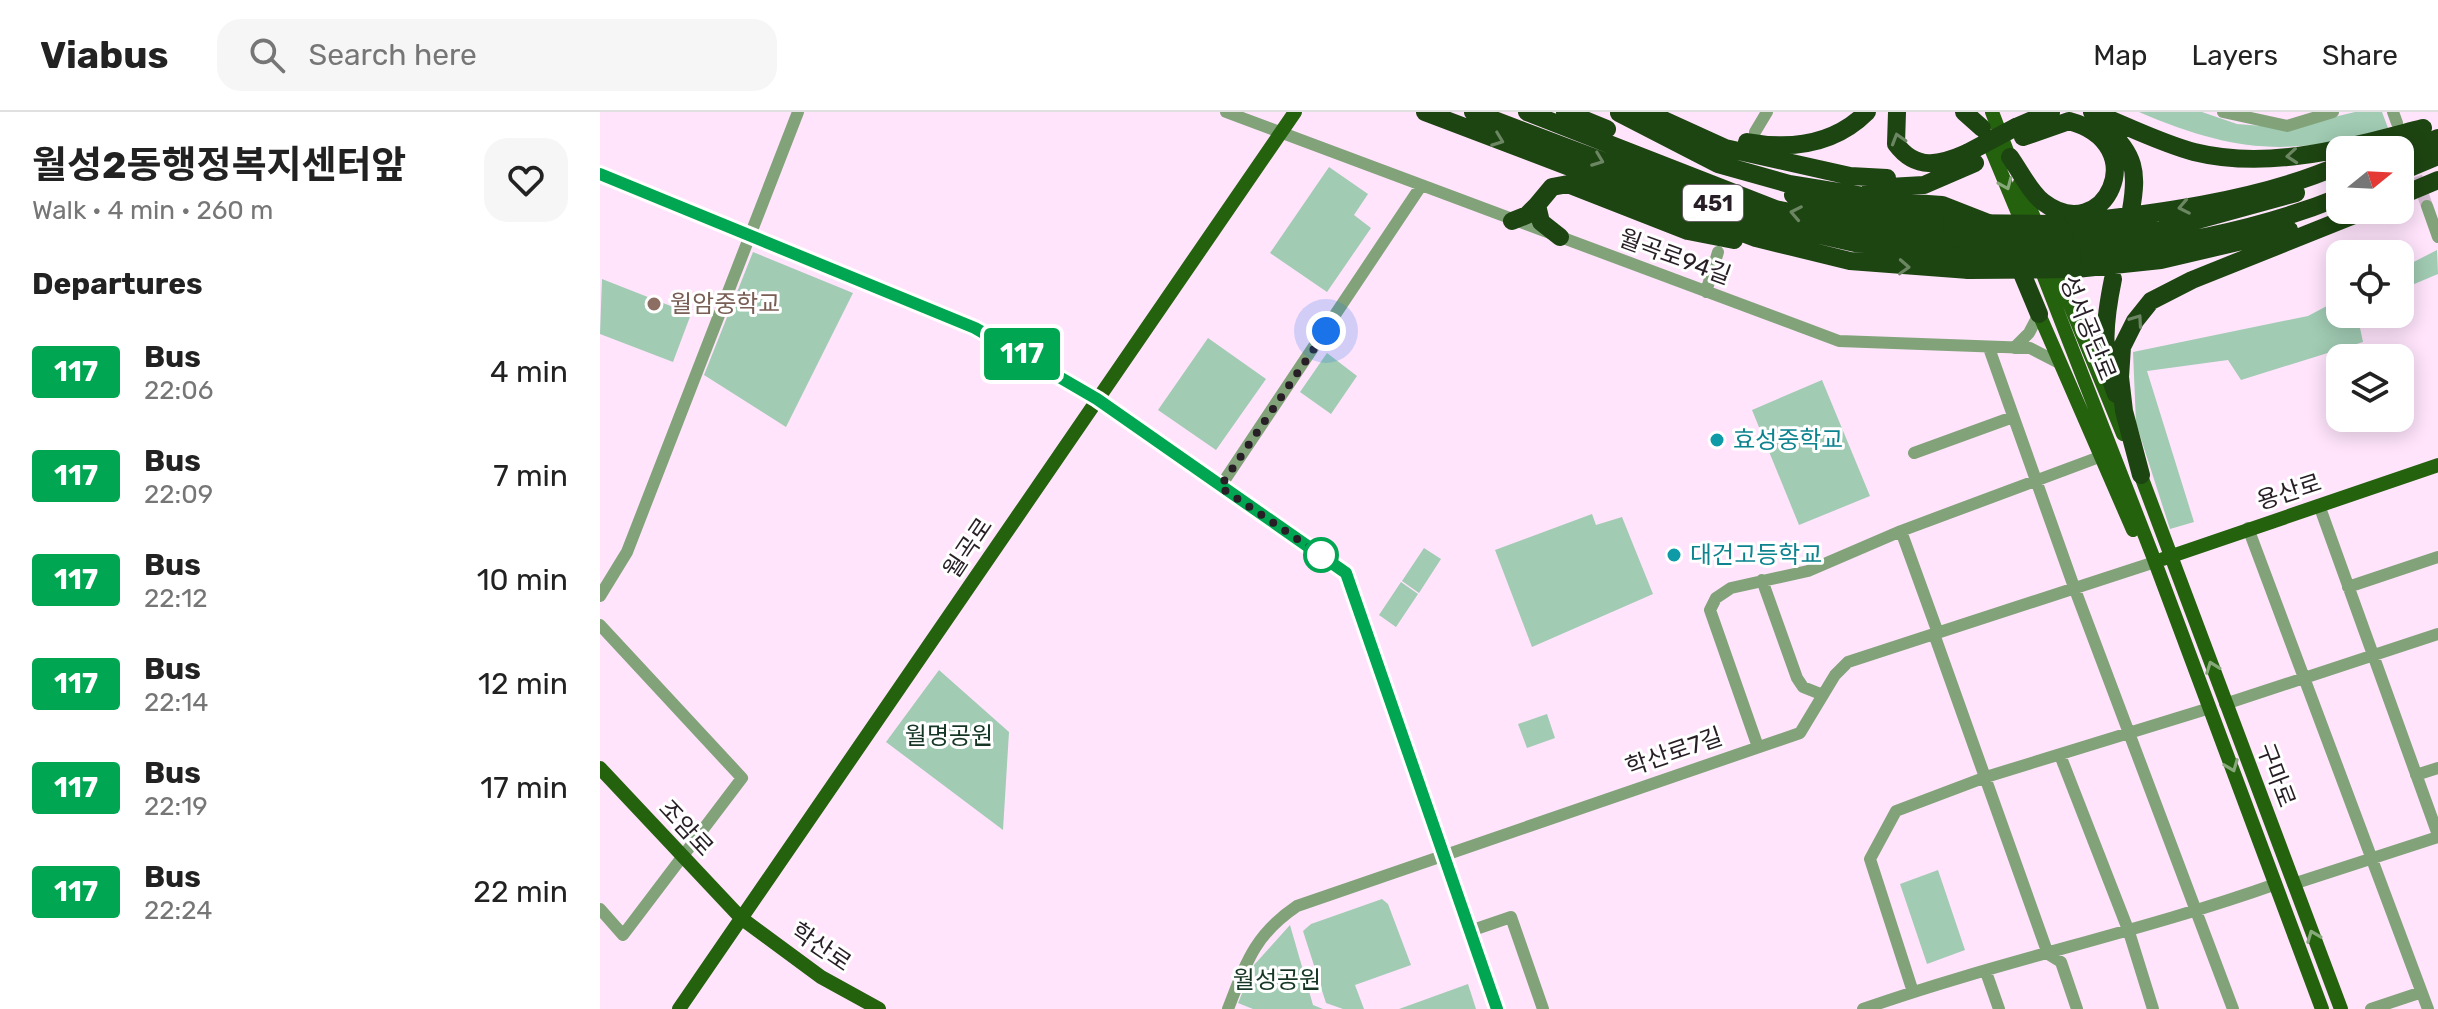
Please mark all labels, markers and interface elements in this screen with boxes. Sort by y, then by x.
search box [217,19,777,91]
text: Viabus [40,32,169,78]
icon: search [245,33,289,77]
text: Search here [309,37,477,73]
text: Map [2093,39,2148,72]
text: Layers [2192,39,2278,72]
text: Share [2322,39,2398,72]
one-way arrow [1490,130,1504,147]
one-way arrow [1891,133,1907,146]
north arrow [2326,136,2414,224]
map controls [2326,136,2414,432]
button: heart [484,138,568,222]
text: 월성2동행정복지센터앞 [32,142,406,188]
one-way arrow [2285,147,2298,164]
one-way arrow [1590,150,1604,167]
one-way arrow [1996,176,2012,190]
road number: 451 [1683,185,1743,221]
text: Walk · 4 min · 260 m [32,195,273,226]
one-way arrow [2177,197,2191,214]
one-way arrow [1789,205,1803,222]
street label: 월곡로94길 [1615,224,1735,290]
button: locate [2326,240,2414,328]
one-way arrow [1898,259,1911,276]
text: Departures [32,266,203,302]
street label: 성서공단로 [2054,272,2122,384]
place label: 월암중학교 [670,290,780,318]
marker: 월암중학교 [645,295,663,313]
your location [1306,311,1346,351]
one-way arrow [2128,314,2143,328]
line badge: 117 [976,328,1068,380]
text: 117 [1000,337,1044,370]
text: Bus [144,339,201,375]
button: layers [2326,344,2414,432]
text: 4 min [490,354,568,390]
text: 117 [54,355,98,388]
text: 22:06 [144,375,213,406]
place label: 효성중학교 [1733,426,1843,454]
marker: 효성중학교 [1708,431,1726,449]
text: Bus [144,443,201,479]
text: 7 min [493,458,568,494]
text: 117 [54,459,98,492]
street label: 용산로 [2253,468,2325,516]
text: 22:09 [144,479,213,510]
street label: 월곡로 [938,513,998,583]
unlabelled marker [1304,538,1338,572]
place label: 대건고등학교 [1690,541,1822,569]
marker: 대건고등학교 [1665,546,1683,564]
text: Bus [144,547,201,583]
text: 10 min [477,562,568,598]
text: 117 [54,563,98,596]
text: 22:12 [144,583,208,614]
text: Bus [144,651,201,687]
one-way arrow [2205,661,2221,675]
text: 12 min [478,666,568,702]
text: 117 [54,667,98,700]
text: 22:14 [144,687,208,718]
park label: 월명공원 [905,722,993,750]
street label: 학산로7길 [1622,722,1726,782]
street label: 구마로 [2251,739,2301,811]
text: Bus [144,755,201,791]
one-way arrow [2222,758,2239,772]
text: 17 min [480,770,568,806]
text: 117 [54,771,98,804]
text: 22:19 [144,791,208,822]
street label: 조암로 [653,794,719,862]
text: Bus [144,859,201,895]
text: 22 min [473,874,568,910]
text: 117 [54,875,98,908]
text: 22:24 [144,895,212,926]
street label: 학산로 [786,917,856,977]
one-way arrow [2306,930,2323,944]
park label: 월성공원 [1233,966,1321,994]

